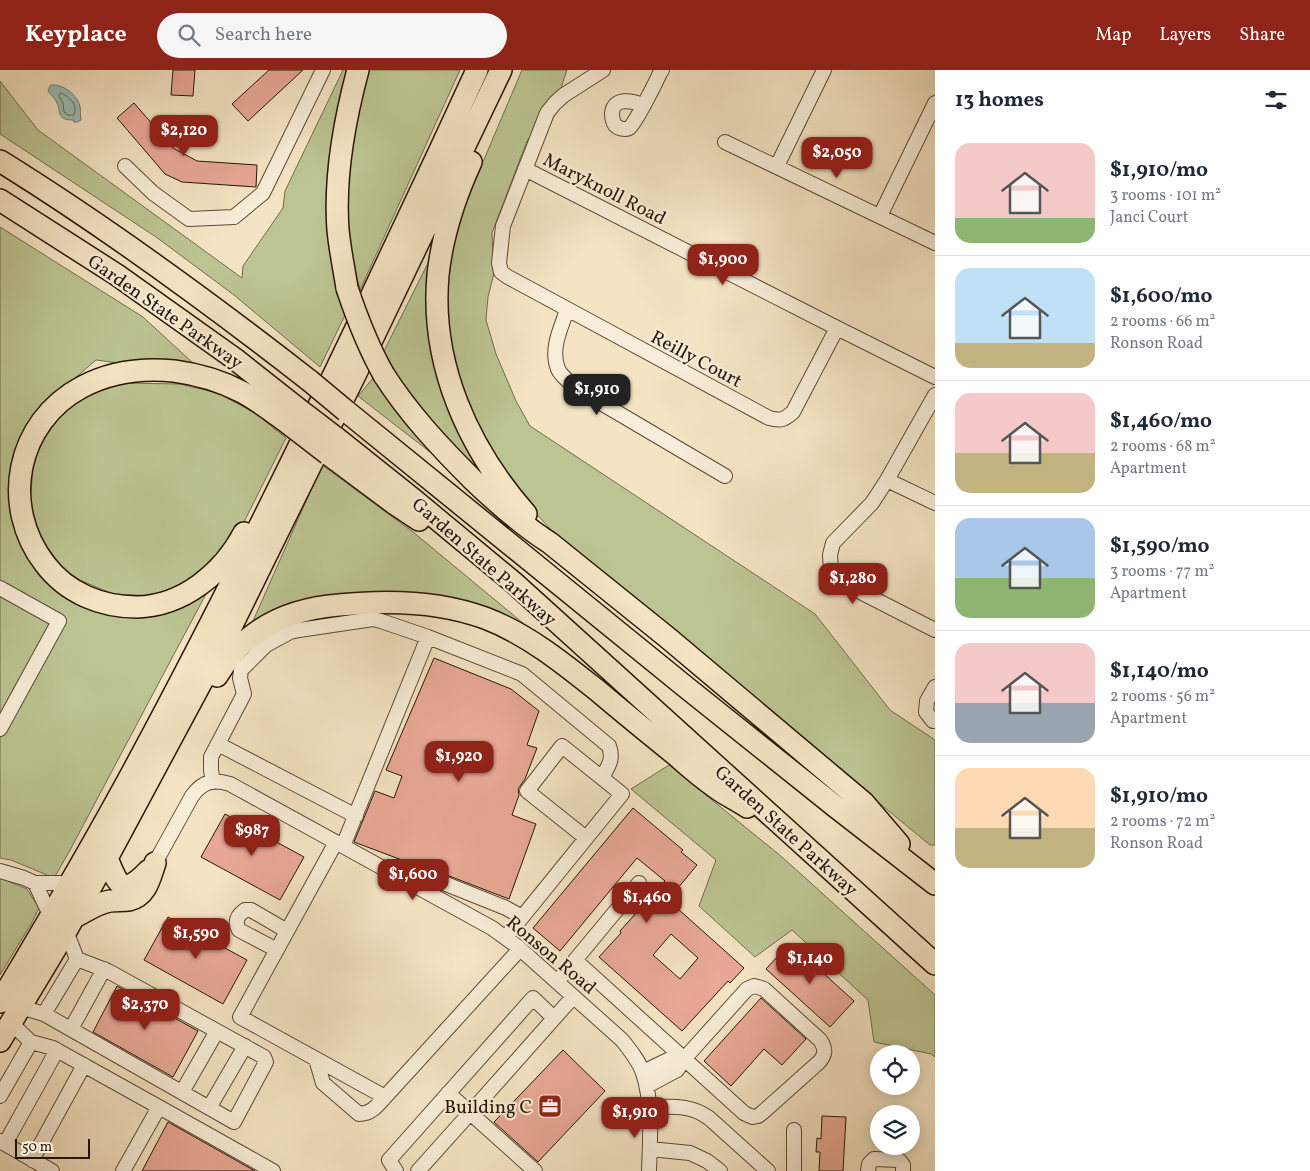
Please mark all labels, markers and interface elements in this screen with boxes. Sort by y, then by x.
search box [157,13,507,58]
text: Keyplace [25,18,127,52]
icon: search [175,21,203,49]
text: Search here [215,22,312,48]
text: Map [1095,23,1131,48]
text: Layers [1159,23,1211,48]
text: Share [1239,23,1285,48]
text: 13 homes [955,86,1044,115]
icon: filters [1262,86,1290,114]
pin: $2,120 [143,114,225,157]
text: $2,120 [161,120,207,142]
pin: $2,050 [796,136,878,179]
text: $2,050 [812,142,862,164]
street label: Maryknoll Road [538,148,670,232]
text: $1,910/mo [1110,156,1208,185]
icon: home [995,163,1055,223]
text: 3 rooms · 101 m² [1110,185,1221,207]
text: Janci Court [1110,207,1188,229]
pin: $1,900 [682,244,764,286]
street label: Garden State Parkway [82,249,248,376]
text: $1,900 [699,249,747,271]
text: $1,600/mo [1110,282,1213,311]
icon: home [995,288,1055,348]
text: 2 rooms · 66 m² [1110,311,1216,333]
street label: Reilly Court [646,325,747,395]
text: Ronson Road [1110,333,1203,355]
pin: $1,910 [556,374,638,416]
text: $1,910 [574,379,620,401]
text: $1,460/mo [1110,407,1212,436]
icon: home [995,413,1055,473]
text: 2 rooms · 68 m² [1110,436,1216,458]
text: Apartment [1110,458,1187,480]
street label: Garden State Parkway [406,492,562,633]
text: $1,590/mo [1110,532,1209,561]
icon: home [995,538,1055,598]
text: 3 rooms · 77 m² [1110,561,1214,583]
pin: $1,280 [812,562,894,605]
text: $1,280 [830,568,876,590]
text: Apartment [1110,583,1187,605]
text: $1,140/mo [1110,657,1209,686]
icon: home [995,663,1055,723]
text: 2 rooms · 56 m² [1110,686,1215,708]
text: Apartment [1110,708,1187,730]
pin: $1,920 [418,740,500,783]
text: $1,920 [436,746,482,768]
street label: Garden State Parkway [708,760,863,903]
text: $1,910/mo [1110,782,1208,811]
icon: home [995,788,1055,848]
text: 2 rooms · 72 m² [1110,811,1215,833]
pin: $987 [222,814,282,857]
text: $987 [235,820,269,842]
text: Ronson Road [1110,833,1203,855]
pin: $1,600 [372,858,454,901]
text: $1,600 [389,864,437,886]
pin: $1,460 [606,882,688,924]
text: $1,460 [623,887,671,909]
street label: Ronson Road [500,910,601,1001]
pin: $1,590 [155,918,237,960]
text: $1,590 [173,923,219,945]
pin: $1,140 [769,942,851,985]
text: $1,140 [787,948,833,970]
pin: $2,370 [104,988,186,1031]
text: $2,370 [122,994,168,1016]
map controls [870,1045,920,1155]
button: locate [870,1045,920,1095]
office icon: Building C [537,1093,563,1119]
place label: Building C [444,1095,532,1121]
pin: $1,910 [594,1096,676,1139]
text: $1,910 [612,1102,658,1124]
button: layers [870,1105,920,1155]
scale bar [15,1136,90,1159]
text: 50 m [22,1138,52,1157]

